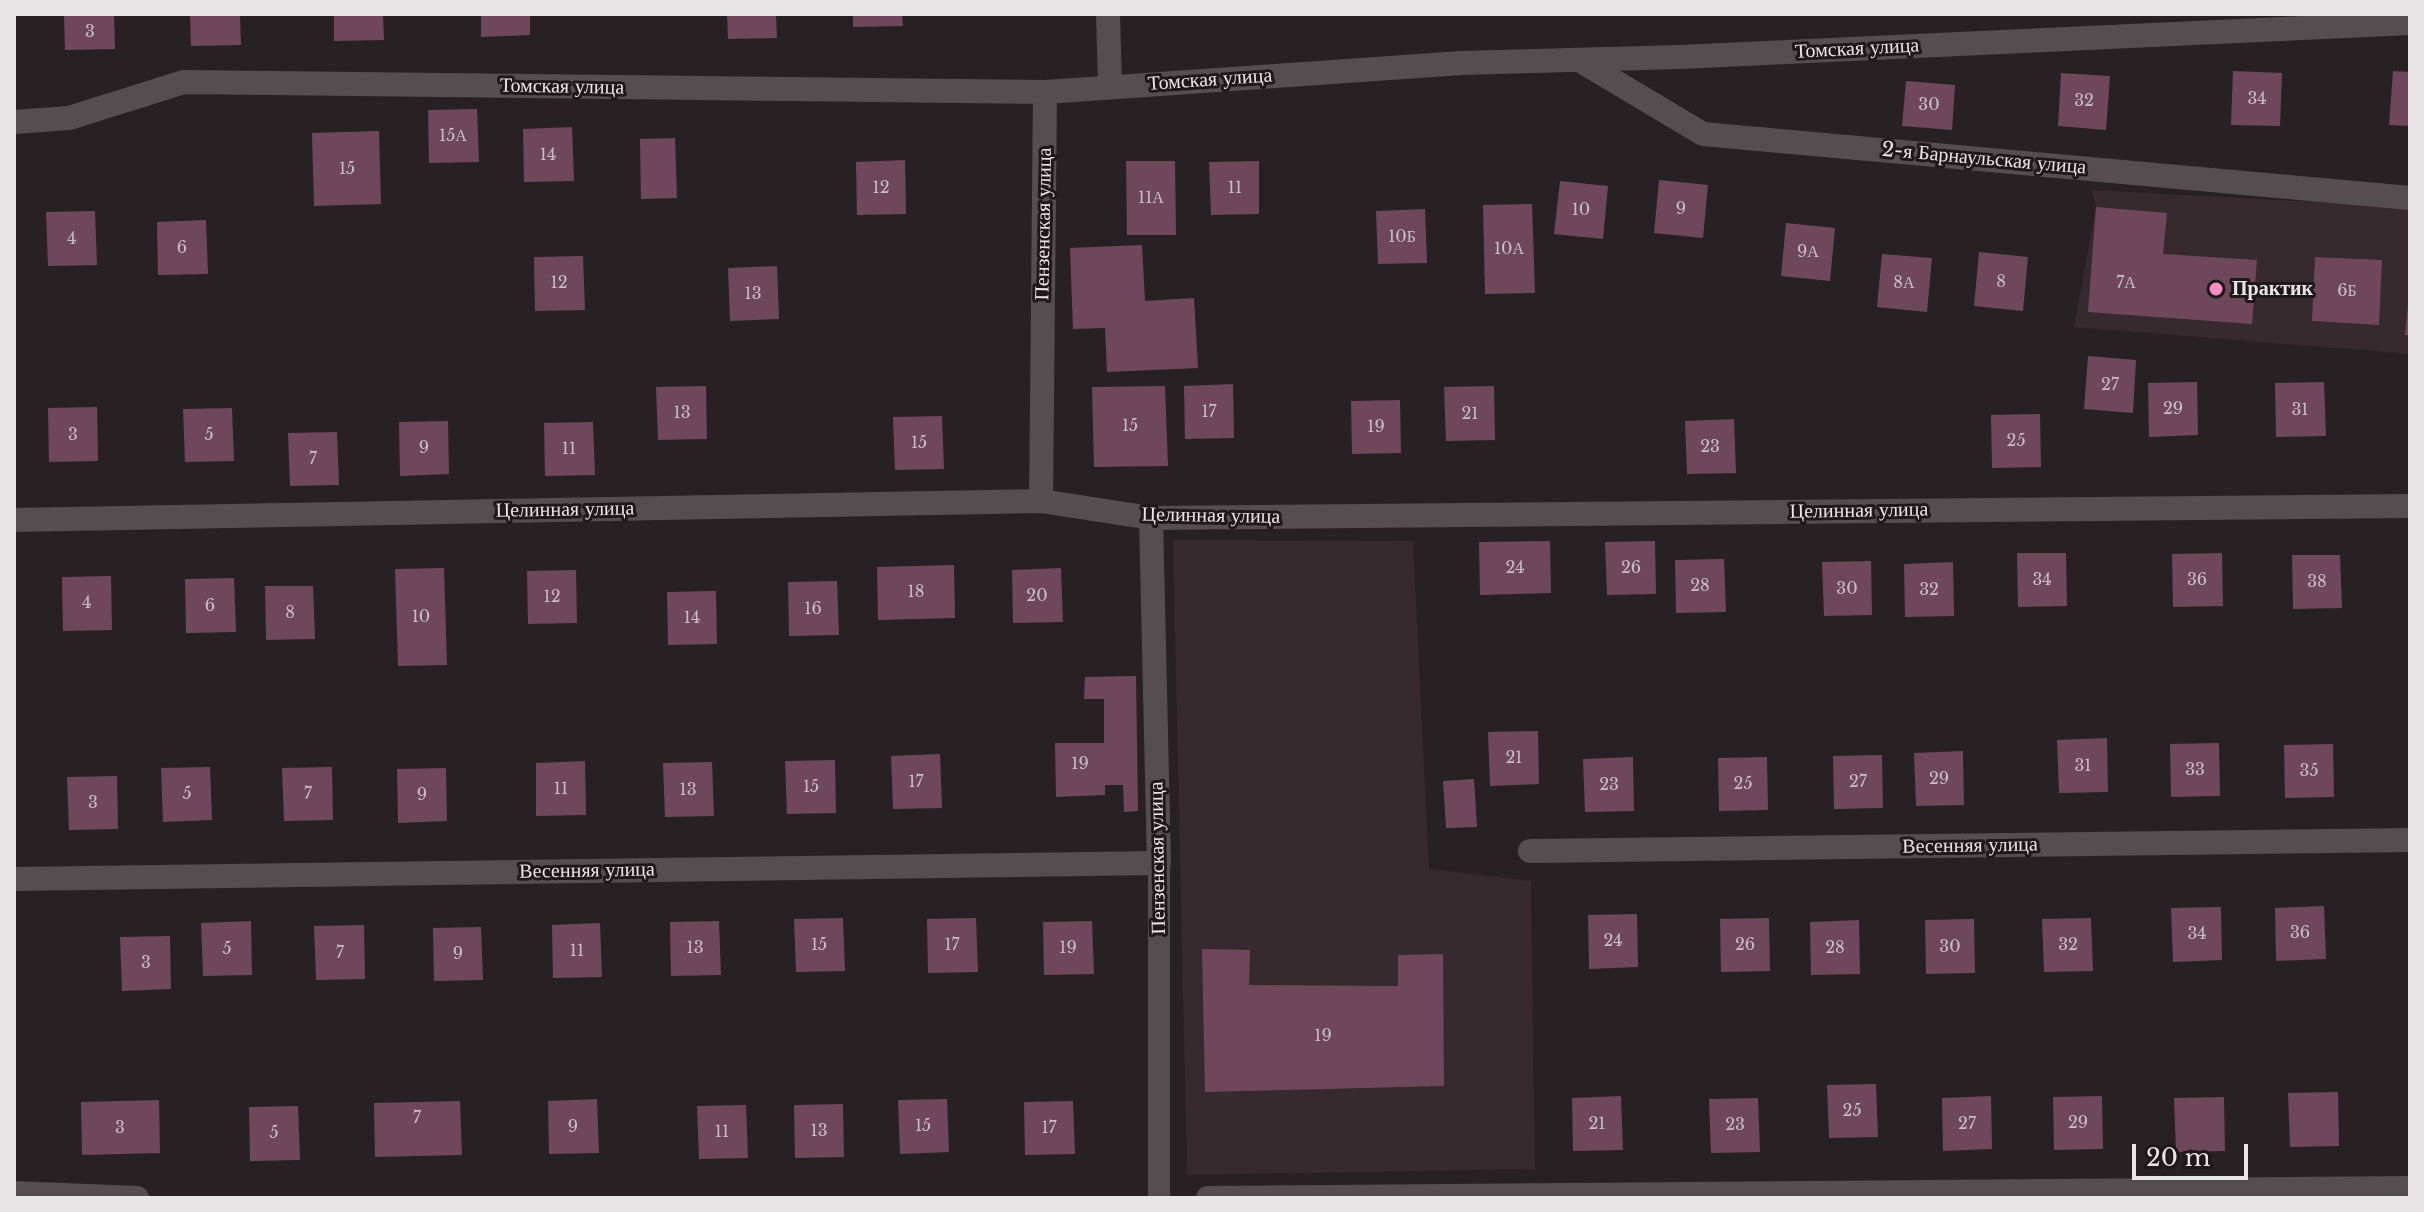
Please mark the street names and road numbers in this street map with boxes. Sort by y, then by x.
street label: Томская улица [1794,34,1920,64]
street label: Томская улица [1147,64,1273,96]
street label: Томская улица [500,74,624,100]
street label: 2-я Барнаульская улица [1881,138,2087,180]
street label: Пензенская улица [1031,147,1057,301]
street label: Целинная улица [495,497,635,523]
street label: Целинная улица [1789,498,1929,524]
street label: Целинная улица [1141,503,1281,529]
street label: Пензенская улица [1145,781,1171,935]
street label: Весенняя улица [1902,833,2038,859]
street label: Весенняя улица [519,858,655,884]

